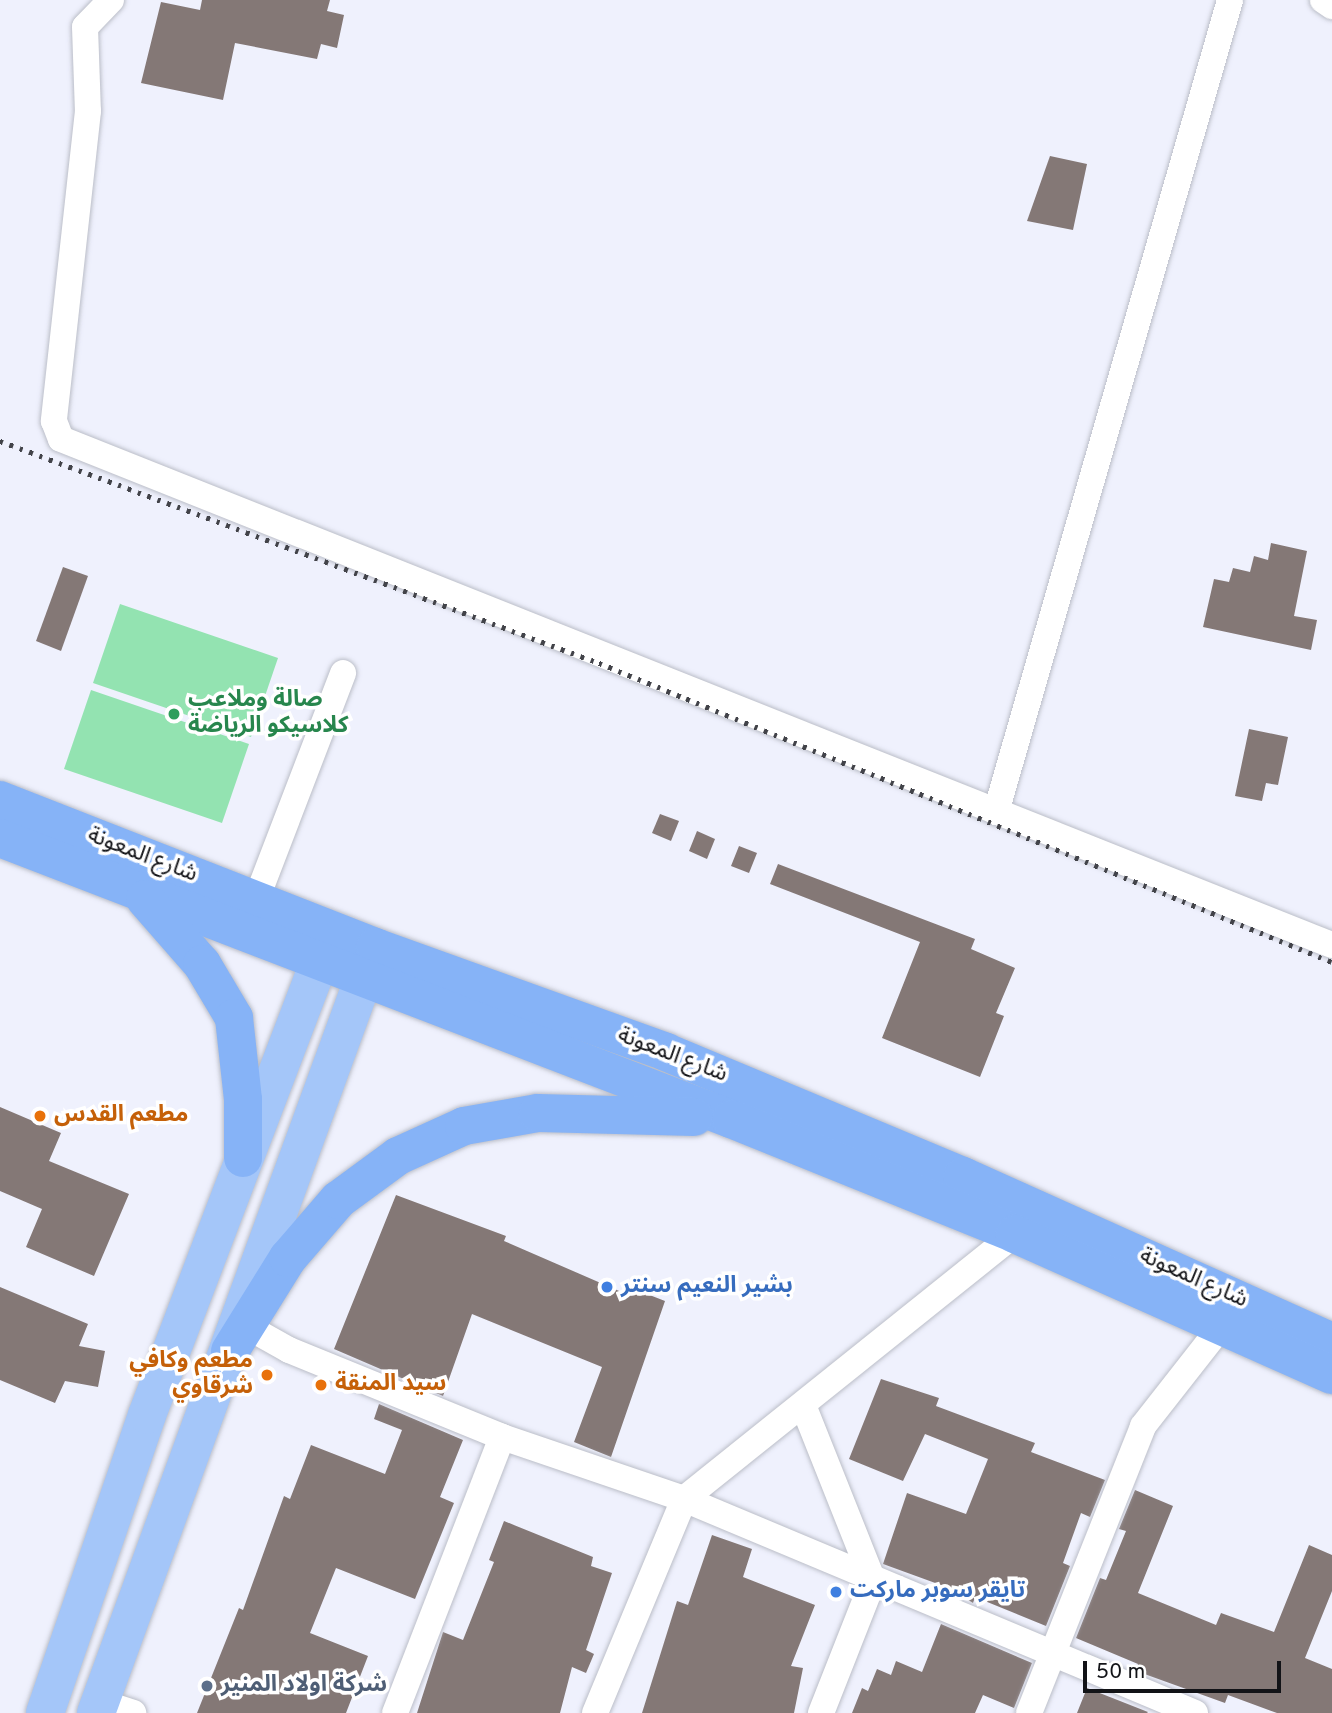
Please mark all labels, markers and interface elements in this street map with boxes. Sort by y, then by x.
place label: صالة وملاعب كلاسيكو الرياضة [188,687,348,741]
marker: صالة وملاعب كلاسيكو الرياضة [166,706,182,722]
street label: شارع المعونة [83,822,201,890]
street label: شارع المعونة [613,1022,731,1090]
place label: مطعم القدس [54,1102,188,1130]
marker: مطعم القدس [32,1108,48,1124]
street label: شارع المعونة [1135,1243,1251,1315]
place label: بشير النعيم سنتر [621,1273,793,1301]
marker: بشير النعيم سنتر [599,1279,615,1295]
place label: مطعم وكافي شرقاوي [129,1348,253,1402]
marker: مطعم وكافي شرقاوي [259,1367,275,1383]
place label: سيد المنقة [335,1371,446,1399]
marker: سيد المنقة [313,1377,329,1393]
place label: تايقر سوبر ماركت [850,1578,1025,1606]
marker: تايقر سوبر ماركت [828,1584,844,1600]
scale bar [1087,1646,1285,1690]
text: 50 m [1096,1659,1145,1686]
place label: شركة اولاد المنير [221,1672,387,1700]
marker: شركة اولاد المنير [199,1678,215,1694]

